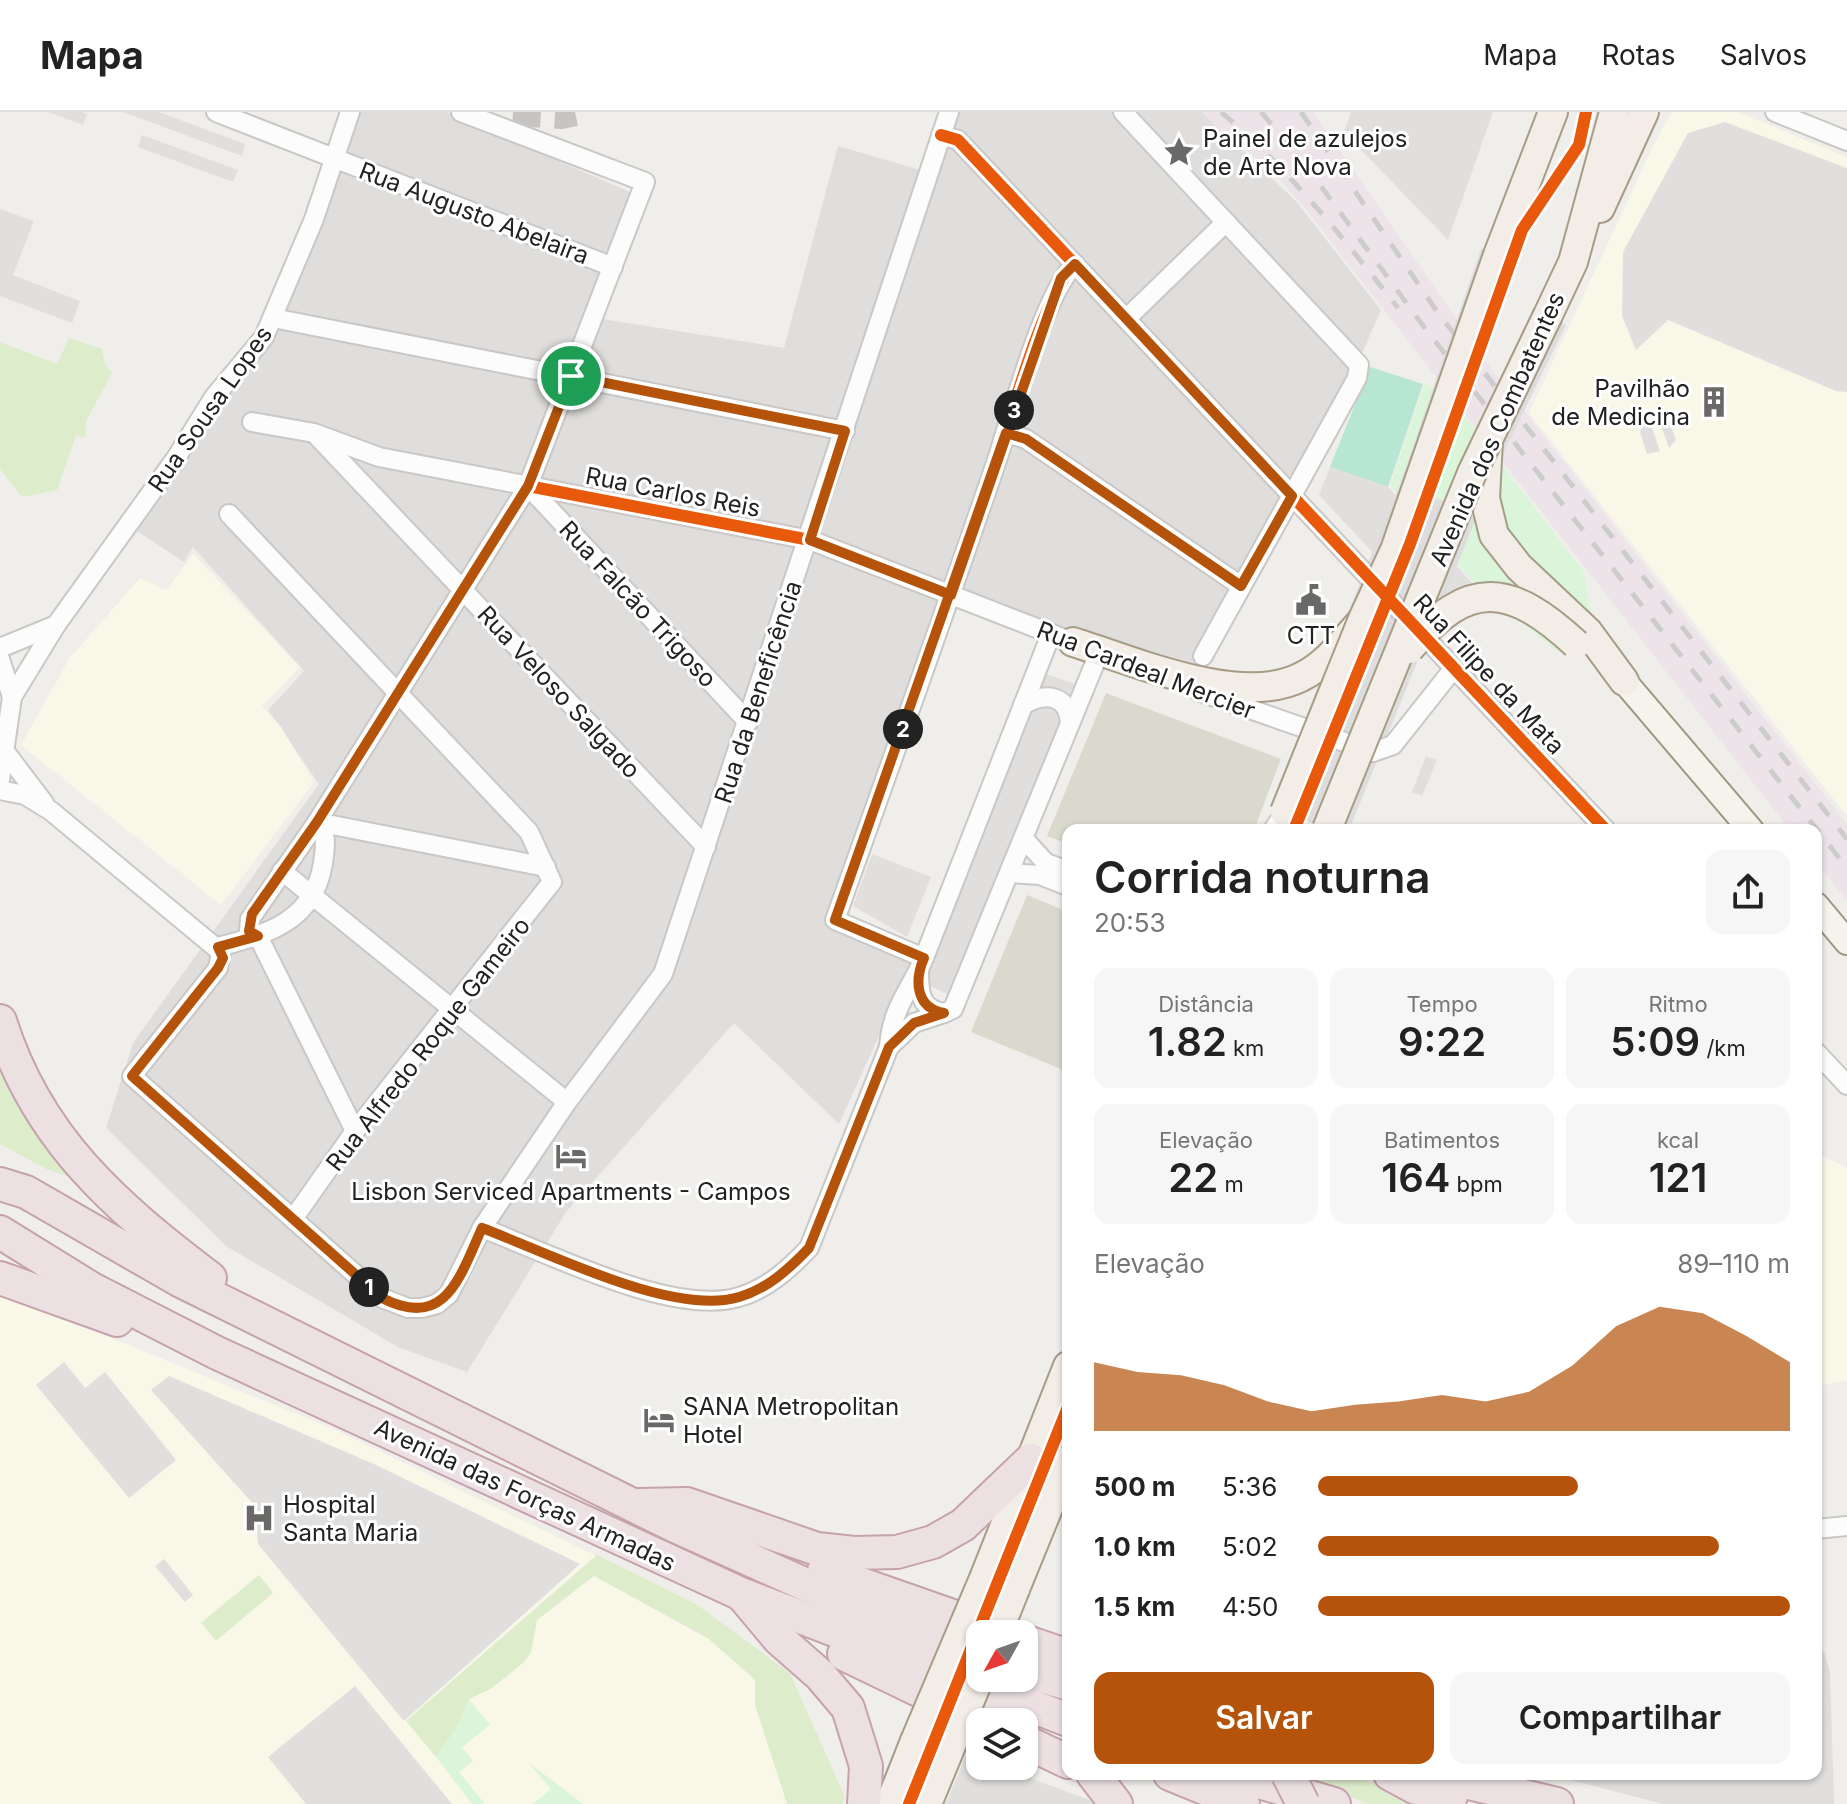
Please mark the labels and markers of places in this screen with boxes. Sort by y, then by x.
place label: Painel de azulejos de Arte Nova [1203,124,1407,181]
place icon: Painel de azulejos de Arte Nova [1162,135,1196,169]
pin [537,342,605,410]
place label: Pavilhão de Medicina [1551,374,1690,431]
building icon: Pavilhão de Medicina [1697,385,1731,419]
pin: 3 [994,390,1034,430]
public building icon: CTT [1294,583,1328,617]
place label: CTT [1287,621,1335,650]
pin: 2 [883,709,923,749]
hotel icon: Lisbon Serviced Apartments - Campos [554,1139,588,1173]
place label: Lisbon Serviced Apartments - Campos [351,1177,791,1206]
pin: 1 [349,1267,389,1307]
place label: SANA Metropolitan Hotel [683,1392,899,1449]
hotel icon: SANA Metropolitan Hotel [642,1403,676,1437]
place label: Hospital Santa Maria [283,1490,418,1547]
hospital icon: Hospital Santa Maria [242,1501,276,1535]

